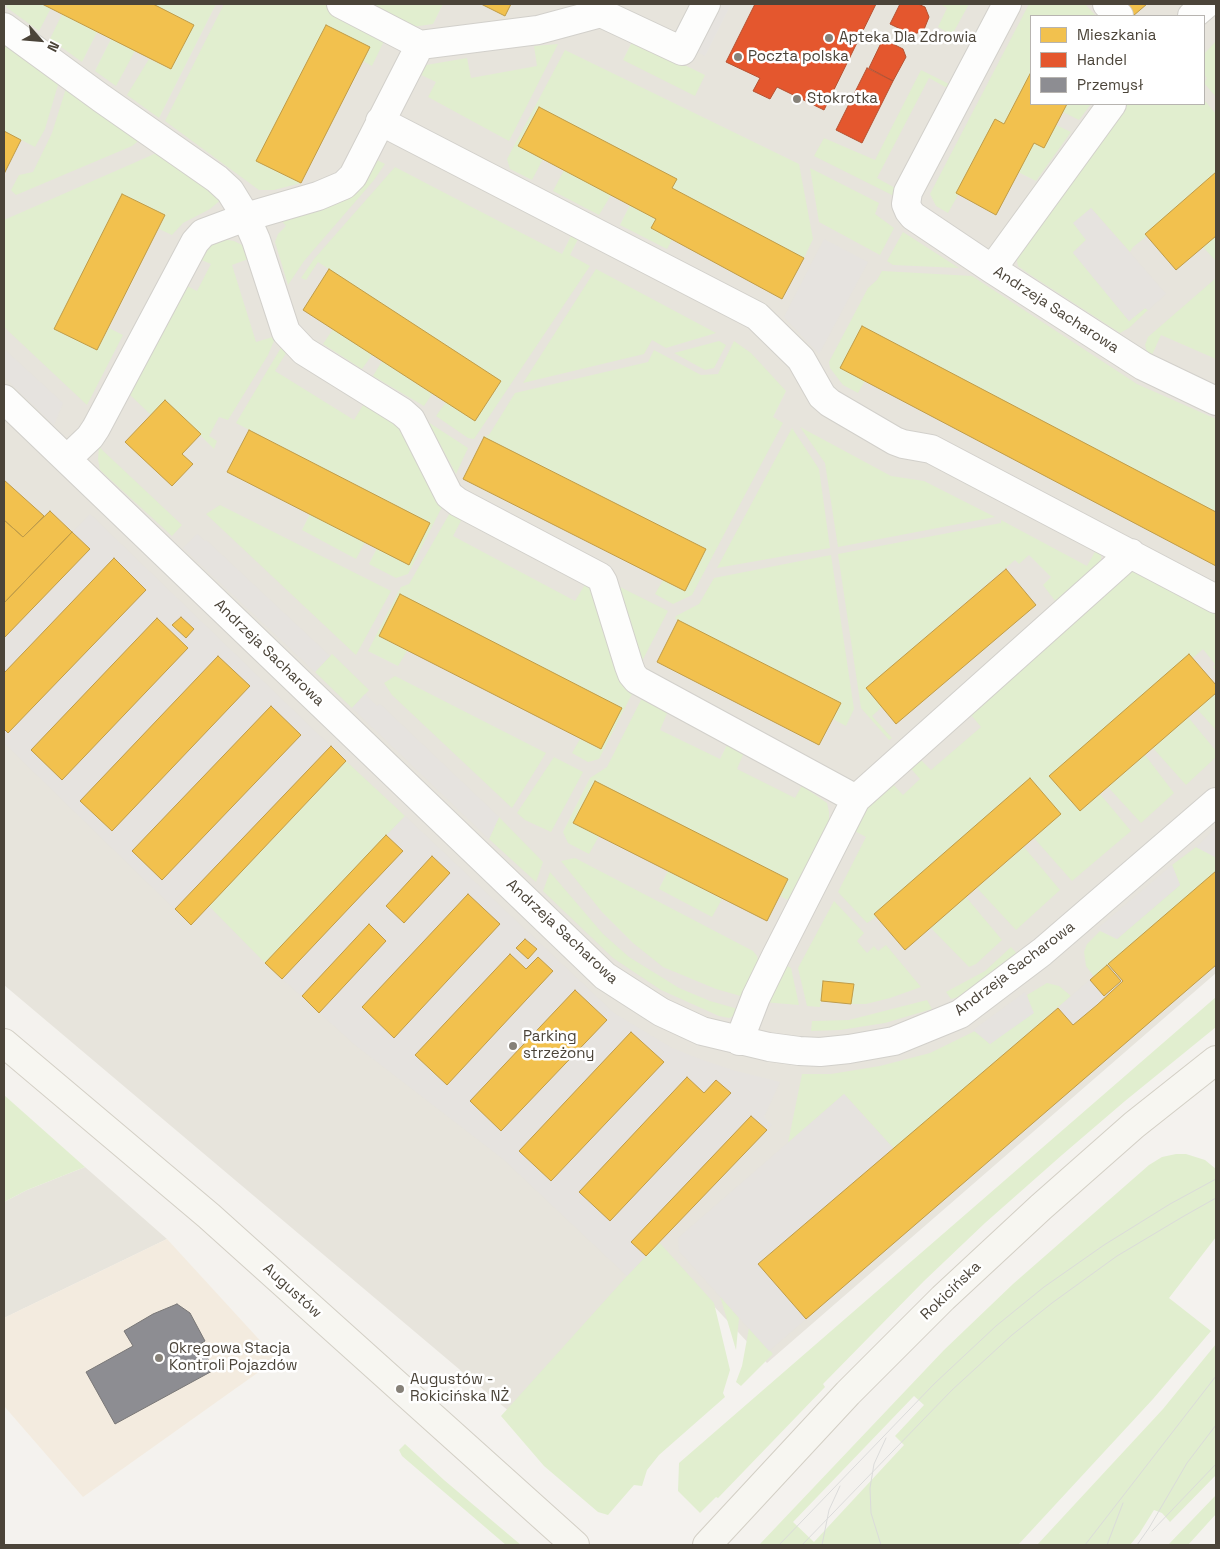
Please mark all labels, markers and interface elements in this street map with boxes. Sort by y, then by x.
north arrow [15,15,65,65]
legend [1030,15,1205,105]
text: Mieszkania [1077,25,1156,44]
place label: Apteka Dla Zdrowia [839,29,977,47]
marker: Apteka Dla Zdrowia [823,32,835,44]
text: N [43,39,64,55]
place label: Poczta polska [748,48,849,66]
text: Handel [1077,50,1127,69]
marker: Poczta polska [732,51,744,63]
text: Przemysł [1077,75,1143,94]
place label: Stokrotka [807,90,878,108]
marker: Stokrotka [791,93,803,105]
street label: Andrzeja Sacharowa [990,263,1122,357]
street label: Andrzeja Sacharowa [210,596,328,710]
street label: Andrzeja Sacharowa [502,876,622,988]
street label: Andrzeja Sacharowa [951,918,1079,1020]
place label: Parking strzeżony [523,1028,594,1063]
marker: Parking strzeżony [507,1040,519,1052]
street label: Rokicińska [917,1258,985,1324]
street label: Augustów [259,1260,325,1322]
place label: Okręgowa Stacja Kontroli Pojazdów [169,1340,298,1375]
marker: Okręgowa Stacja Kontroli Pojazdów [153,1352,165,1364]
place label: Augustów - Rokicińska NŻ [410,1371,509,1406]
marker: Augustów - Rokicińska NŻ [394,1383,406,1395]

